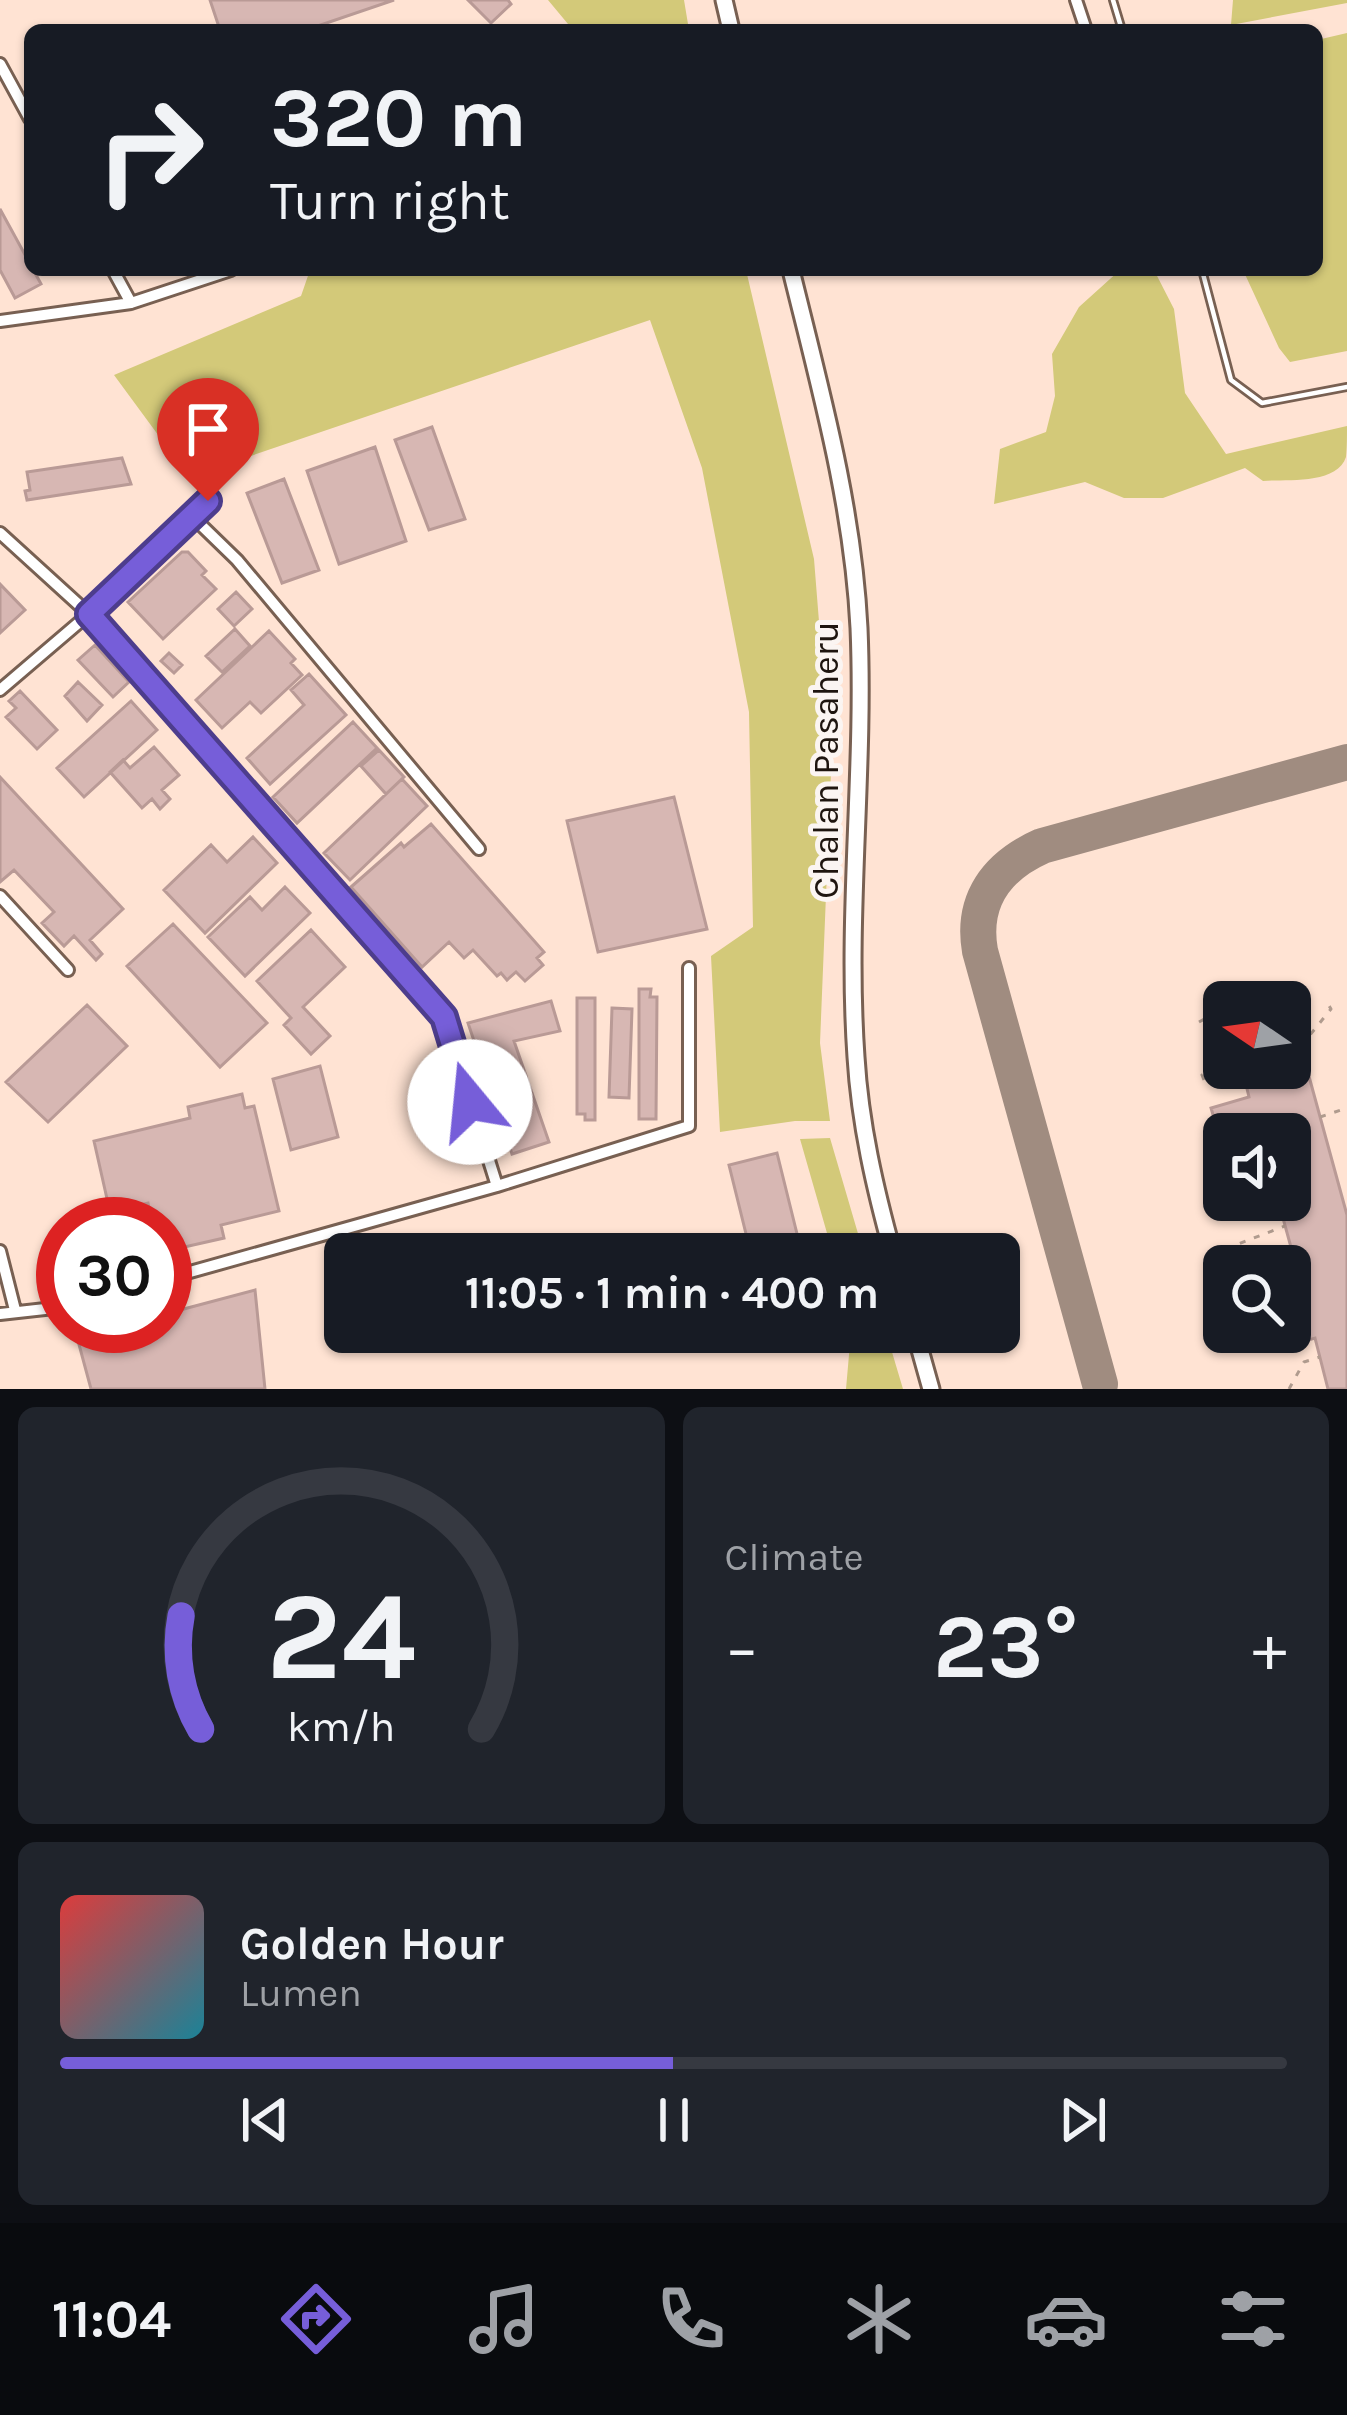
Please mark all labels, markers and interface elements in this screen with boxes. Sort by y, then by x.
text: 320 m [270,69,527,167]
icon: right [72,72,228,228]
text: Turn right [270,169,510,233]
pin [157,378,259,501]
icon: arrive [175,396,241,462]
street label: Chalan Pasaheru [805,621,847,899]
north arrow [1203,981,1311,1089]
map controls [1203,981,1311,1353]
position arrow [407,1039,533,1165]
button: sound [1203,1113,1311,1221]
speed limit sign: 30 [36,1197,192,1353]
button: search [1203,1245,1311,1353]
text: 11:05 · 1 min · 400 m [465,1267,879,1319]
text: Climate [725,1534,864,1580]
text: 24 [266,1564,416,1709]
text: 23° [933,1594,1078,1700]
text: − [725,1609,759,1687]
text: + [1252,1609,1287,1687]
text: km/h [287,1701,396,1751]
text: Golden Hour [240,1918,504,1970]
text: Lumen [240,1970,362,2016]
icon: previous [232,2087,298,2153]
icon: pause [641,2087,707,2153]
icon: next [1050,2087,1116,2153]
icon: directions [274,2277,358,2361]
icon: music [462,2277,546,2361]
icon: phone [649,2277,733,2361]
icon: climate [837,2277,921,2361]
icon: car [1024,2277,1108,2361]
icon: filters [1211,2277,1295,2361]
text: 11:04 [52,2287,171,2351]

